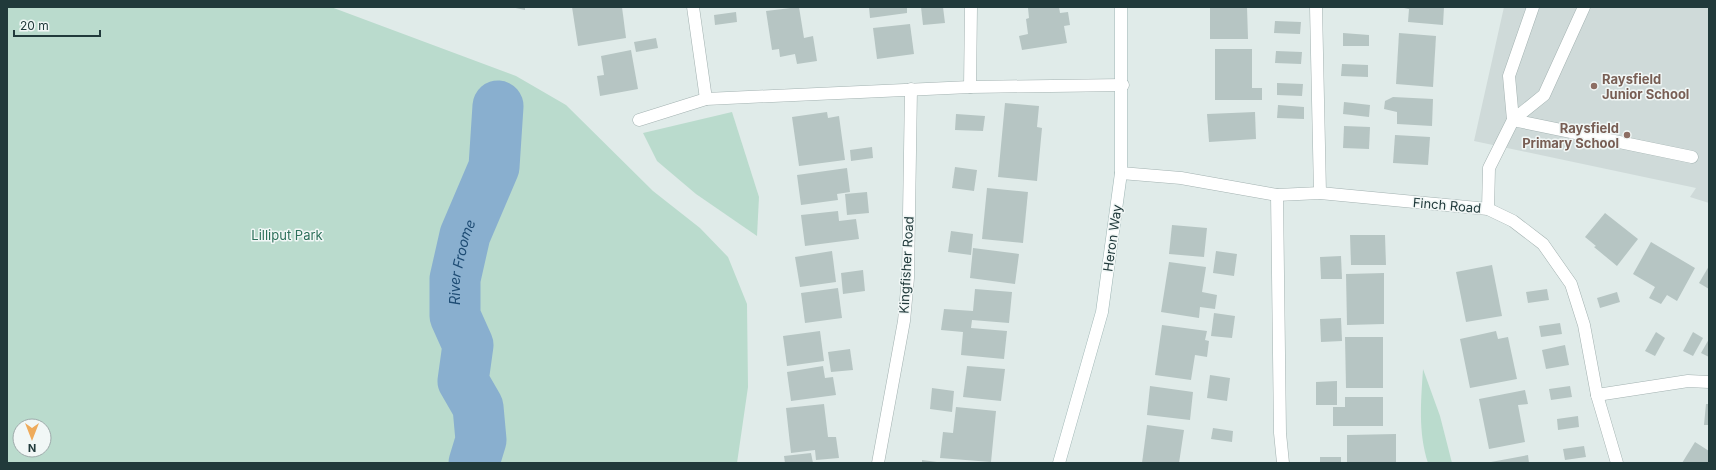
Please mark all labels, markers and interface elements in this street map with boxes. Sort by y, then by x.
scale bar [14,12,100,38]
text: 20 m [20,18,49,33]
place label: Raysfield Junior School [1602,71,1689,102]
marker: Raysfield Junior School [1589,81,1599,91]
place label: Raysfield Primary School [1522,120,1619,151]
marker: Raysfield Primary School [1622,130,1632,140]
street label: Finch Road [1412,194,1482,216]
street label: Heron Way [1099,203,1125,273]
street label: Kingfisher Road [895,216,917,314]
water label: River Froome [446,217,479,305]
park label: Lilliput Park [251,227,323,243]
north arrow [12,418,52,458]
text: N [28,441,36,455]

